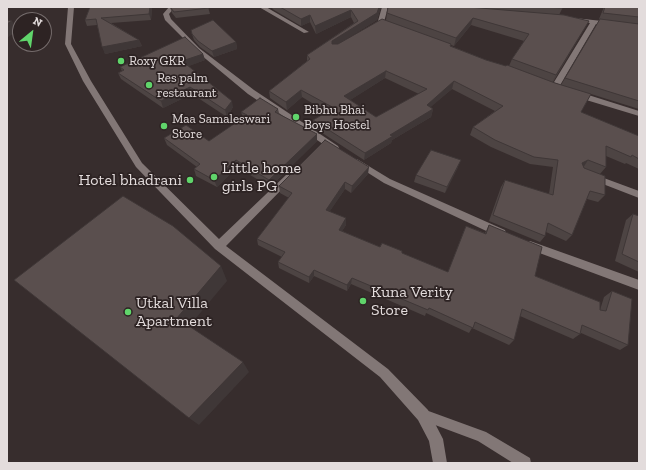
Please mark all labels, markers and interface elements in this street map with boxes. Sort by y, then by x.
north arrow [12,12,52,52]
text: N [31,14,44,30]
place label: Roxy GKR [129,53,185,69]
marker: Roxy GKR [116,56,126,66]
place label: Res palm restaurant [157,70,217,101]
marker: Res palm restaurant [144,80,154,90]
place label: Bibhu Bhai Boys Hostel [304,102,370,133]
place label: Maa Samaleswari Store [172,111,270,142]
marker: Bibhu Bhai Boys Hostel [291,112,301,122]
marker: Maa Samaleswari Store [159,121,169,131]
place label: Little home girls PG [222,158,301,196]
place label: Hotel bhadrani [79,170,182,190]
marker: Little home girls PG [209,172,219,182]
marker: Hotel bhadrani [185,175,195,185]
place label: Kuna Verity Store [371,282,453,320]
place label: Utkal Villa Apartment [136,293,212,331]
marker: Kuna Verity Store [358,296,368,306]
marker: Utkal Villa Apartment [123,307,133,317]

